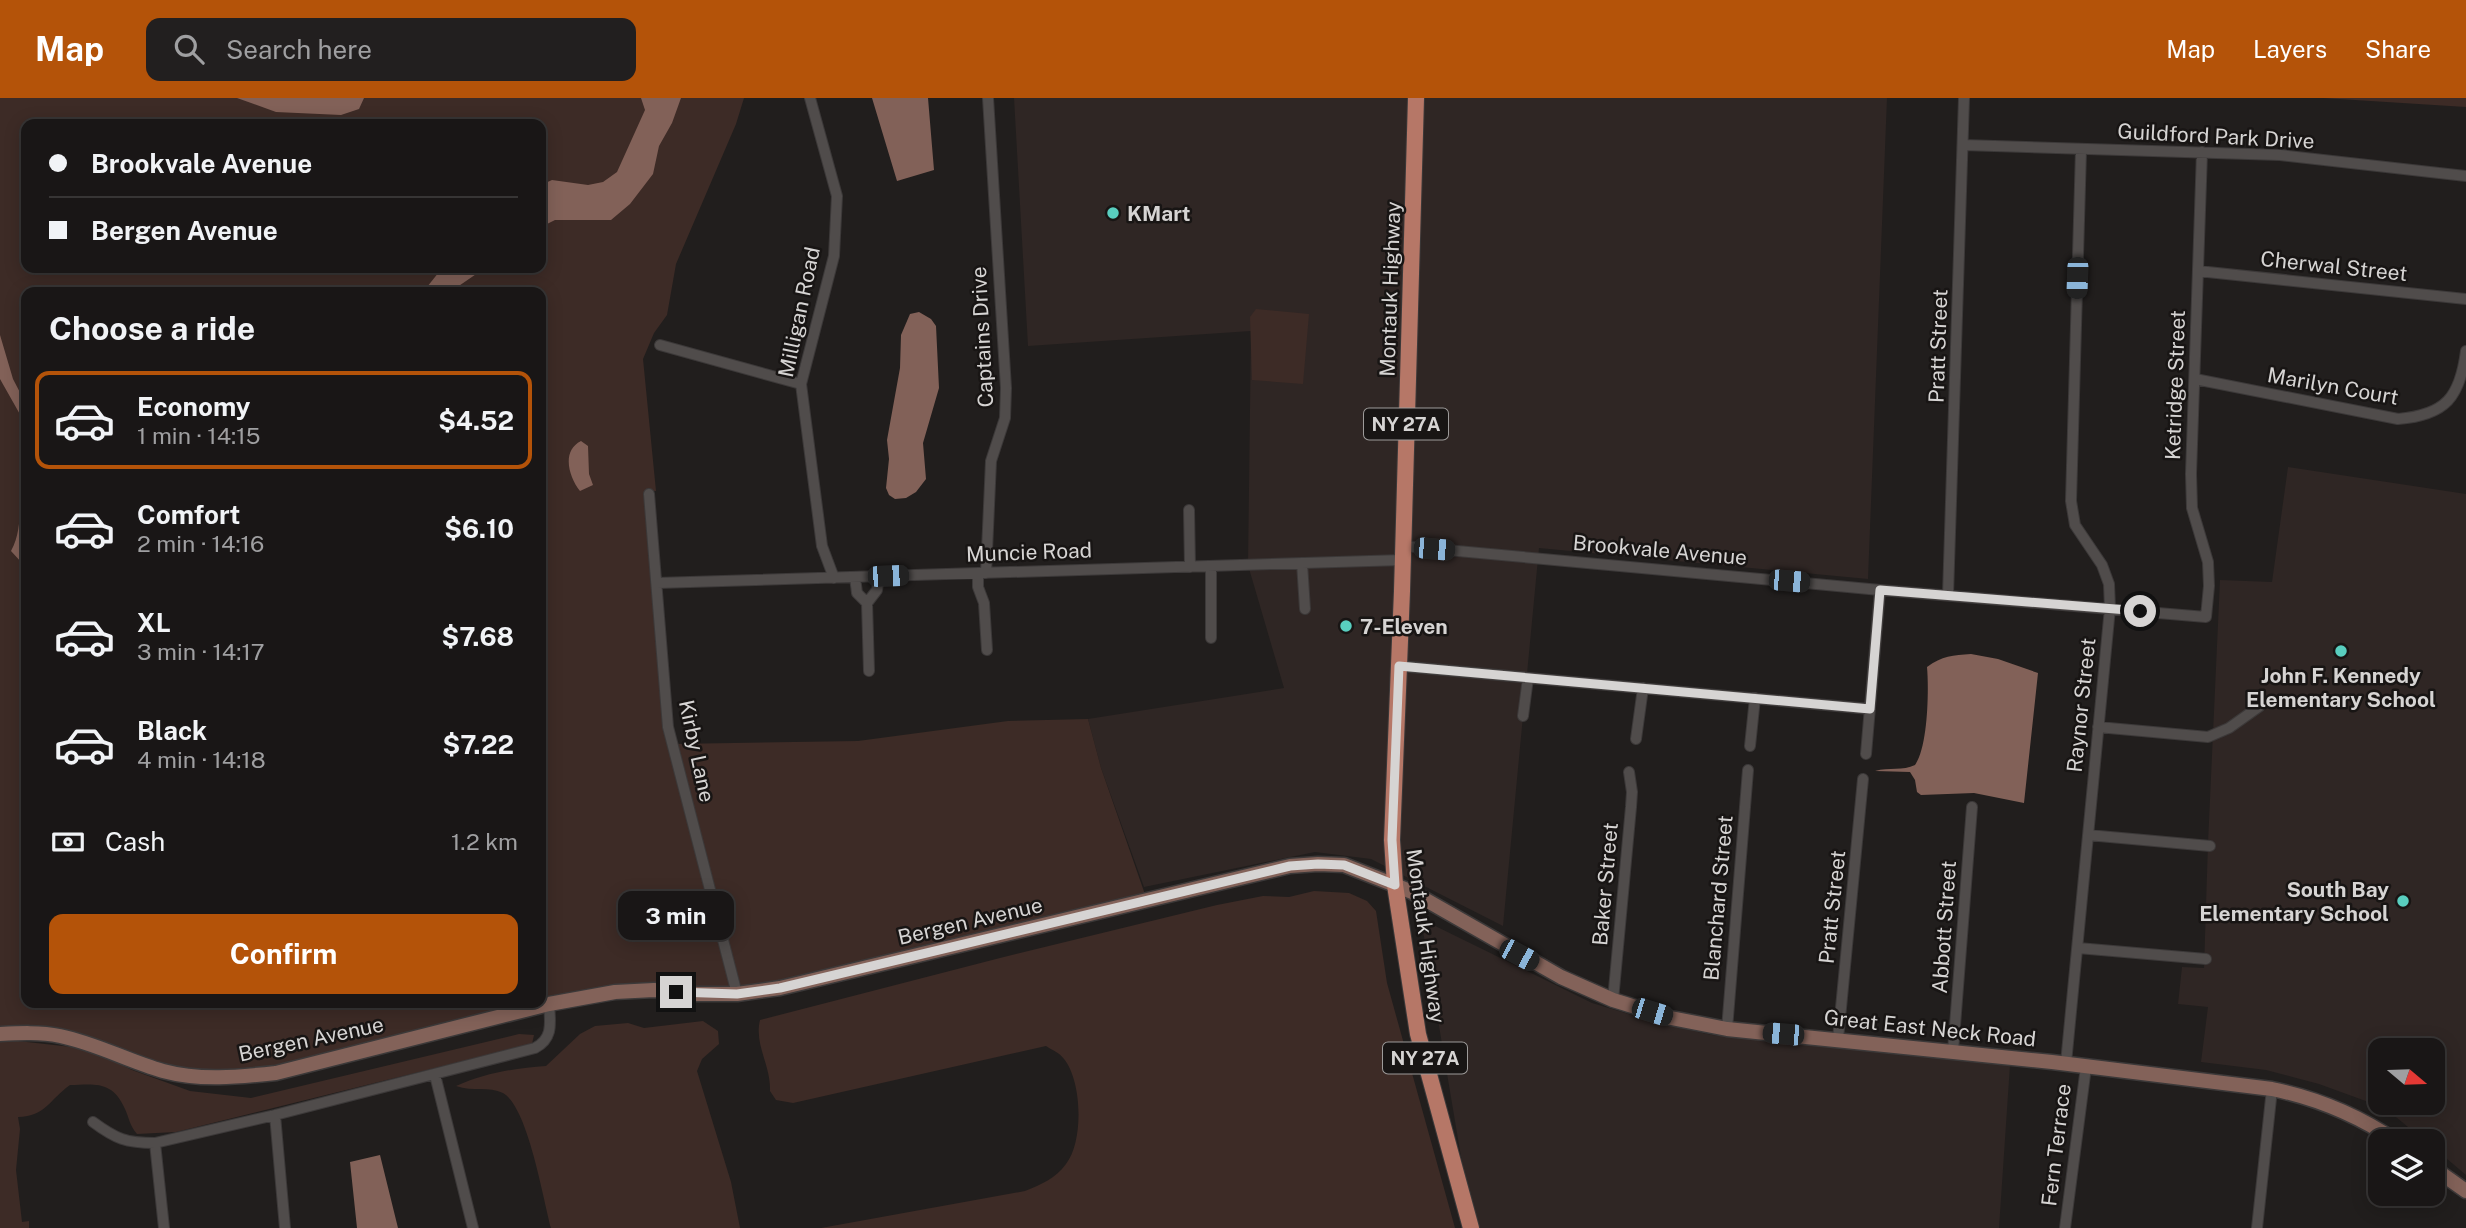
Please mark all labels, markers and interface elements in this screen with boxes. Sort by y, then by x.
search box [146,18,636,81]
text: Map [35,30,104,68]
icon: search [170,30,208,68]
text: Search here [226,34,372,65]
text: Map [2166,35,2215,63]
text: Layers [2253,35,2327,63]
text: Share [2365,35,2431,63]
street label: Guildford Park Drive [2117,118,2315,154]
text: Brookvale Avenue [91,148,312,179]
place label: KMart [1127,201,1191,226]
street label: Montauk Highway [1374,201,1406,377]
marker: KMart [1105,205,1121,221]
text: Bergen Avenue [91,215,278,246]
street label: Milligan Road [773,244,825,380]
street label: Cherwal Street [2259,246,2409,286]
car [2066,257,2089,299]
street label: Captains Drive [966,266,998,408]
street label: Pratt Street [1924,289,1952,403]
text: Choose a ride [49,310,255,347]
street label: Ketridge Street [2160,310,2190,460]
street label: Marilyn Court [2265,362,2401,410]
icon: car [53,389,116,452]
text: Economy [137,391,250,422]
text: $4.52 [438,405,514,436]
road number: NY 27A [1364,408,1448,440]
text: 1 min · 14:15 [137,422,260,449]
icon: car [53,497,116,560]
text: Comfort [137,499,240,530]
text: $6.10 [444,513,514,544]
text: 2 min · 14:16 [137,530,264,557]
street label: Brookvale Avenue [1572,530,1748,570]
street label: Muncie Road [966,537,1092,567]
car [1413,537,1456,561]
car [867,565,910,587]
car [1768,569,1811,593]
route start [2124,595,2156,627]
icon: car [53,605,116,668]
text: XL [137,607,171,638]
place label: 7-Eleven [1360,614,1448,639]
marker: 7-Eleven [1338,618,1354,634]
text: $7.68 [441,621,514,652]
street label: Raynor Street [2062,636,2100,774]
text: 3 min · 14:17 [137,638,265,665]
marker: John F. Kennedy Elementary School [2333,643,2349,659]
place label: John F. Kennedy Elementary School [2246,663,2436,712]
street label: Kirby Lane [674,698,720,804]
icon: car [53,713,116,776]
text: Black [137,715,207,746]
text: $7.22 [442,729,514,760]
text: 4 min · 14:18 [137,746,266,773]
street label: Blanchard Street [1698,814,1738,982]
street label: Baker Street [1587,821,1623,947]
icon: cash [49,823,87,861]
text: Cash [105,826,165,857]
text: 1.2 km [451,828,518,855]
street label: Montauk Highway [1401,847,1451,1025]
street label: Pratt Street [1814,849,1850,965]
street label: Abbott Street [1927,860,1961,994]
place label: South Bay Elementary School [2199,877,2389,926]
callout: 3 min [618,890,734,940]
street label: Bergen Avenue [895,892,1045,950]
marker: South Bay Elementary School [2395,893,2411,909]
text: 3 min [646,902,706,929]
button: Confirm [49,914,518,994]
car [1496,936,1543,974]
route end [660,976,692,1008]
car [1629,996,1676,1028]
street label: Great East Neck Road [1823,1004,2037,1052]
street label: Bergen Avenue [236,1011,386,1067]
car [1762,1022,1805,1046]
north arrow [2368,1038,2445,1115]
map controls [2368,1038,2445,1206]
road number: NY 27A [1383,1042,1467,1074]
street label: Fern Terrace [2036,1082,2076,1208]
button: layers [2368,1129,2445,1206]

